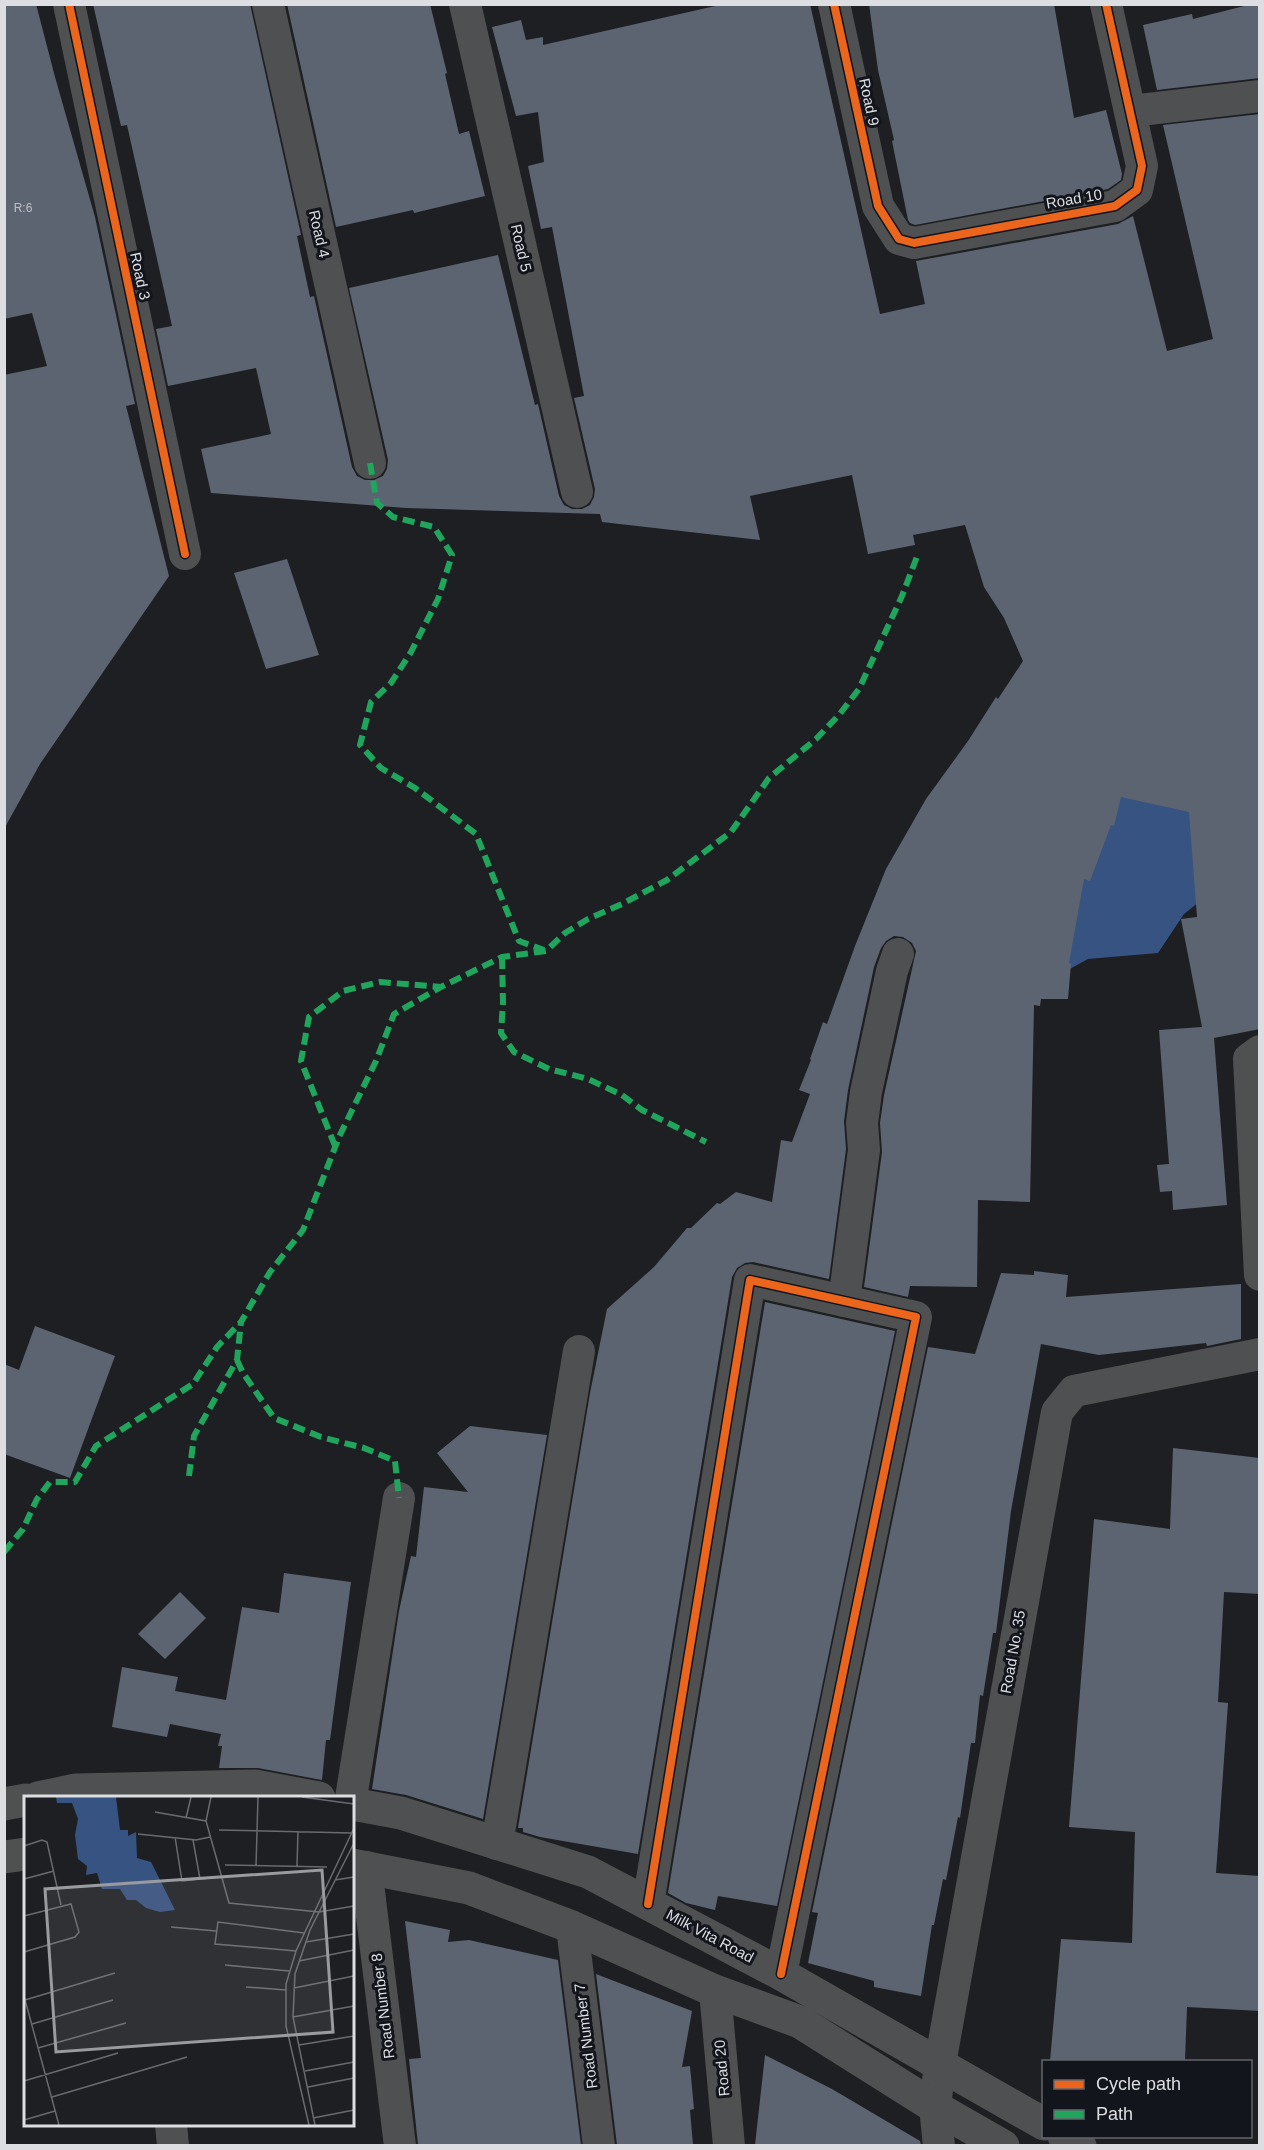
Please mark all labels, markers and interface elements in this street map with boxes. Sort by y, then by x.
street label: Road 9 [856,76,883,127]
street label: Road 10 [1045,185,1103,212]
house number: R:6 [14,201,33,215]
street label: Road 4 [306,208,333,259]
street label: Road 5 [508,222,535,273]
street label: Road 3 [127,250,154,301]
street label: Road No. 35 [997,1609,1028,1695]
inset map [24,1796,354,2126]
street label: Milk Vita Road [664,1905,757,1966]
street label: Road Number 8 [368,1952,397,2060]
street label: Road Number 7 [571,1982,600,2090]
street label: Road 20 [711,2039,732,2097]
legend [1042,2060,1252,2138]
text: Cycle path [1096,2074,1181,2094]
text: Path [1096,2104,1133,2124]

